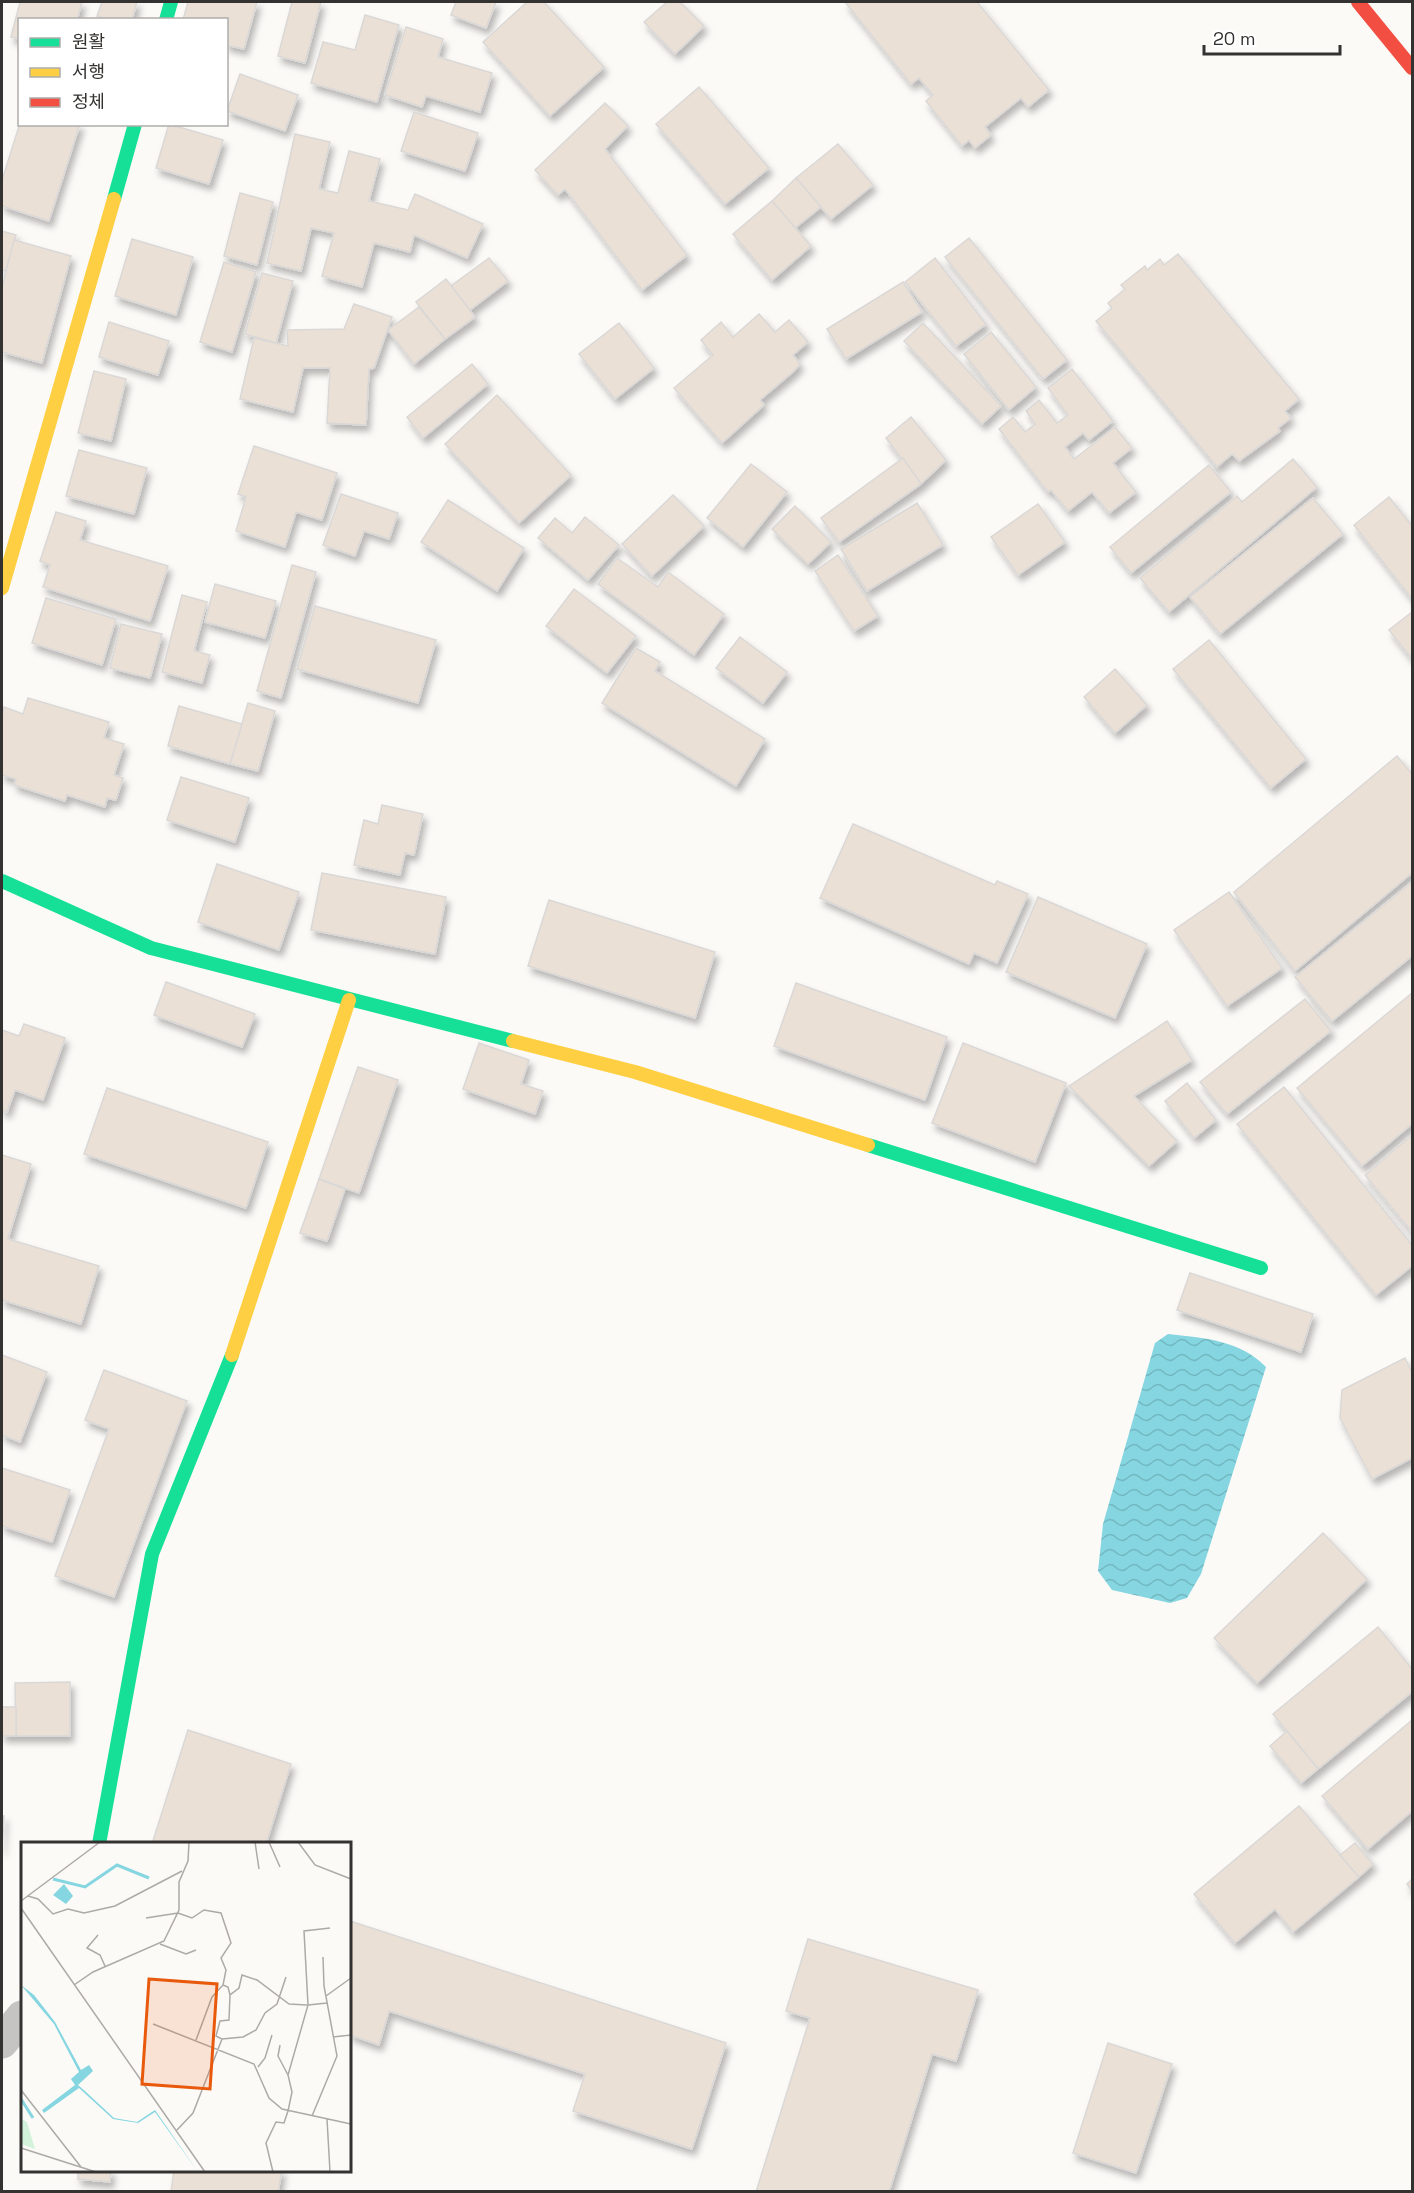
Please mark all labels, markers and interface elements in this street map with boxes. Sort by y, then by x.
legend [18,18,228,126]
scale bar [1204,18,1340,56]
text: 20 m [1213,27,1256,50]
text: 원활 [72,30,105,53]
text: 서행 [72,60,105,83]
text: 정체 [72,90,105,113]
inset map [21,1842,351,2172]

